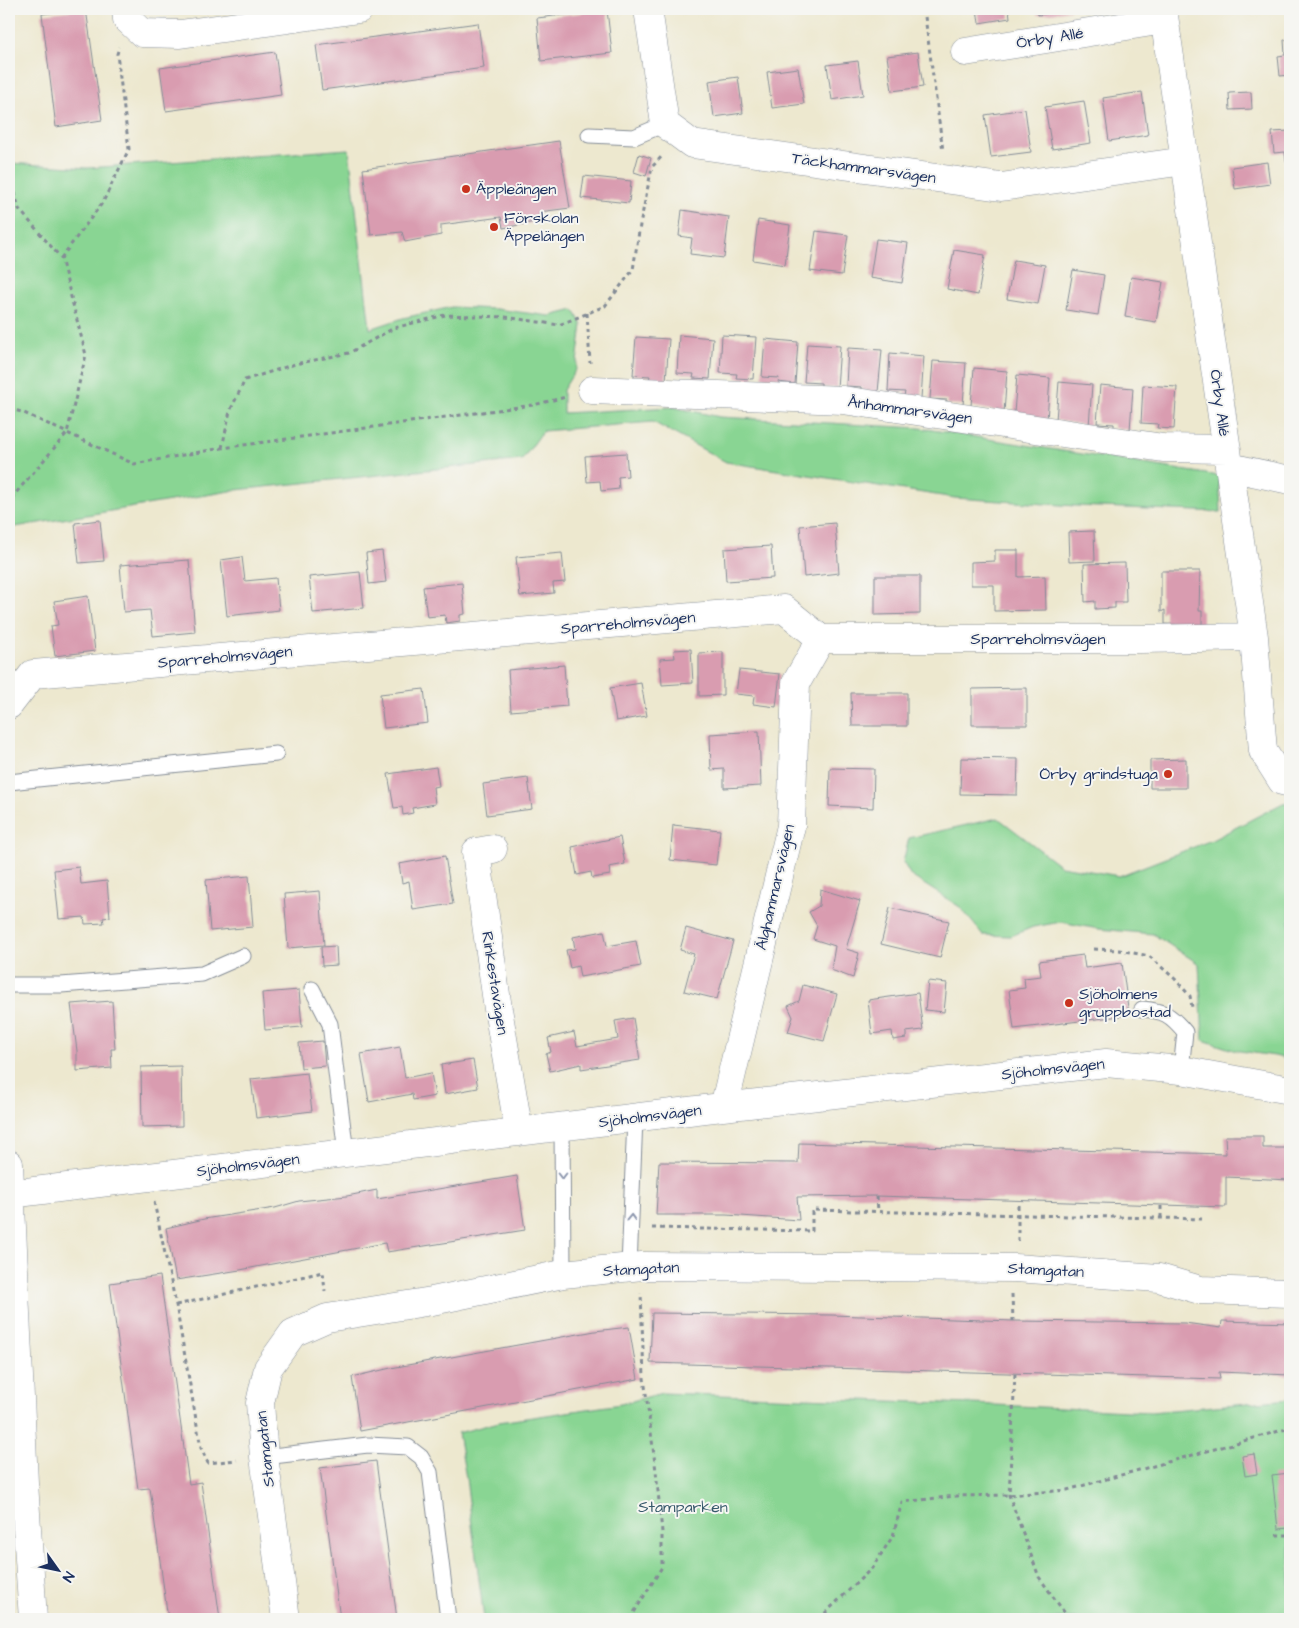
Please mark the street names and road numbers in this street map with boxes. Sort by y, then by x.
street label: Örby Allé [1015,22,1086,55]
street label: Täckhammarsvägen [790,147,938,190]
street label: Örby Allé [1203,368,1236,439]
street label: Ånhammarsvägen [846,390,974,431]
street label: Sparreholmsvägen [560,606,696,641]
street label: Sparreholmsvägen [971,628,1105,651]
street label: Sparreholmsvägen [157,640,293,675]
street label: Älghammarsvägen [750,822,801,952]
street label: Rinkestavägen [475,930,514,1036]
street label: Sjöholmsvägen [1000,1053,1106,1086]
street label: Sjöholmsvägen [597,1099,703,1134]
street label: Sjöholmsvägen [195,1148,301,1183]
street label: Stamgatan [602,1256,680,1283]
street label: Stamgatan [1007,1257,1085,1284]
street label: Stamgatan [250,1410,281,1488]

